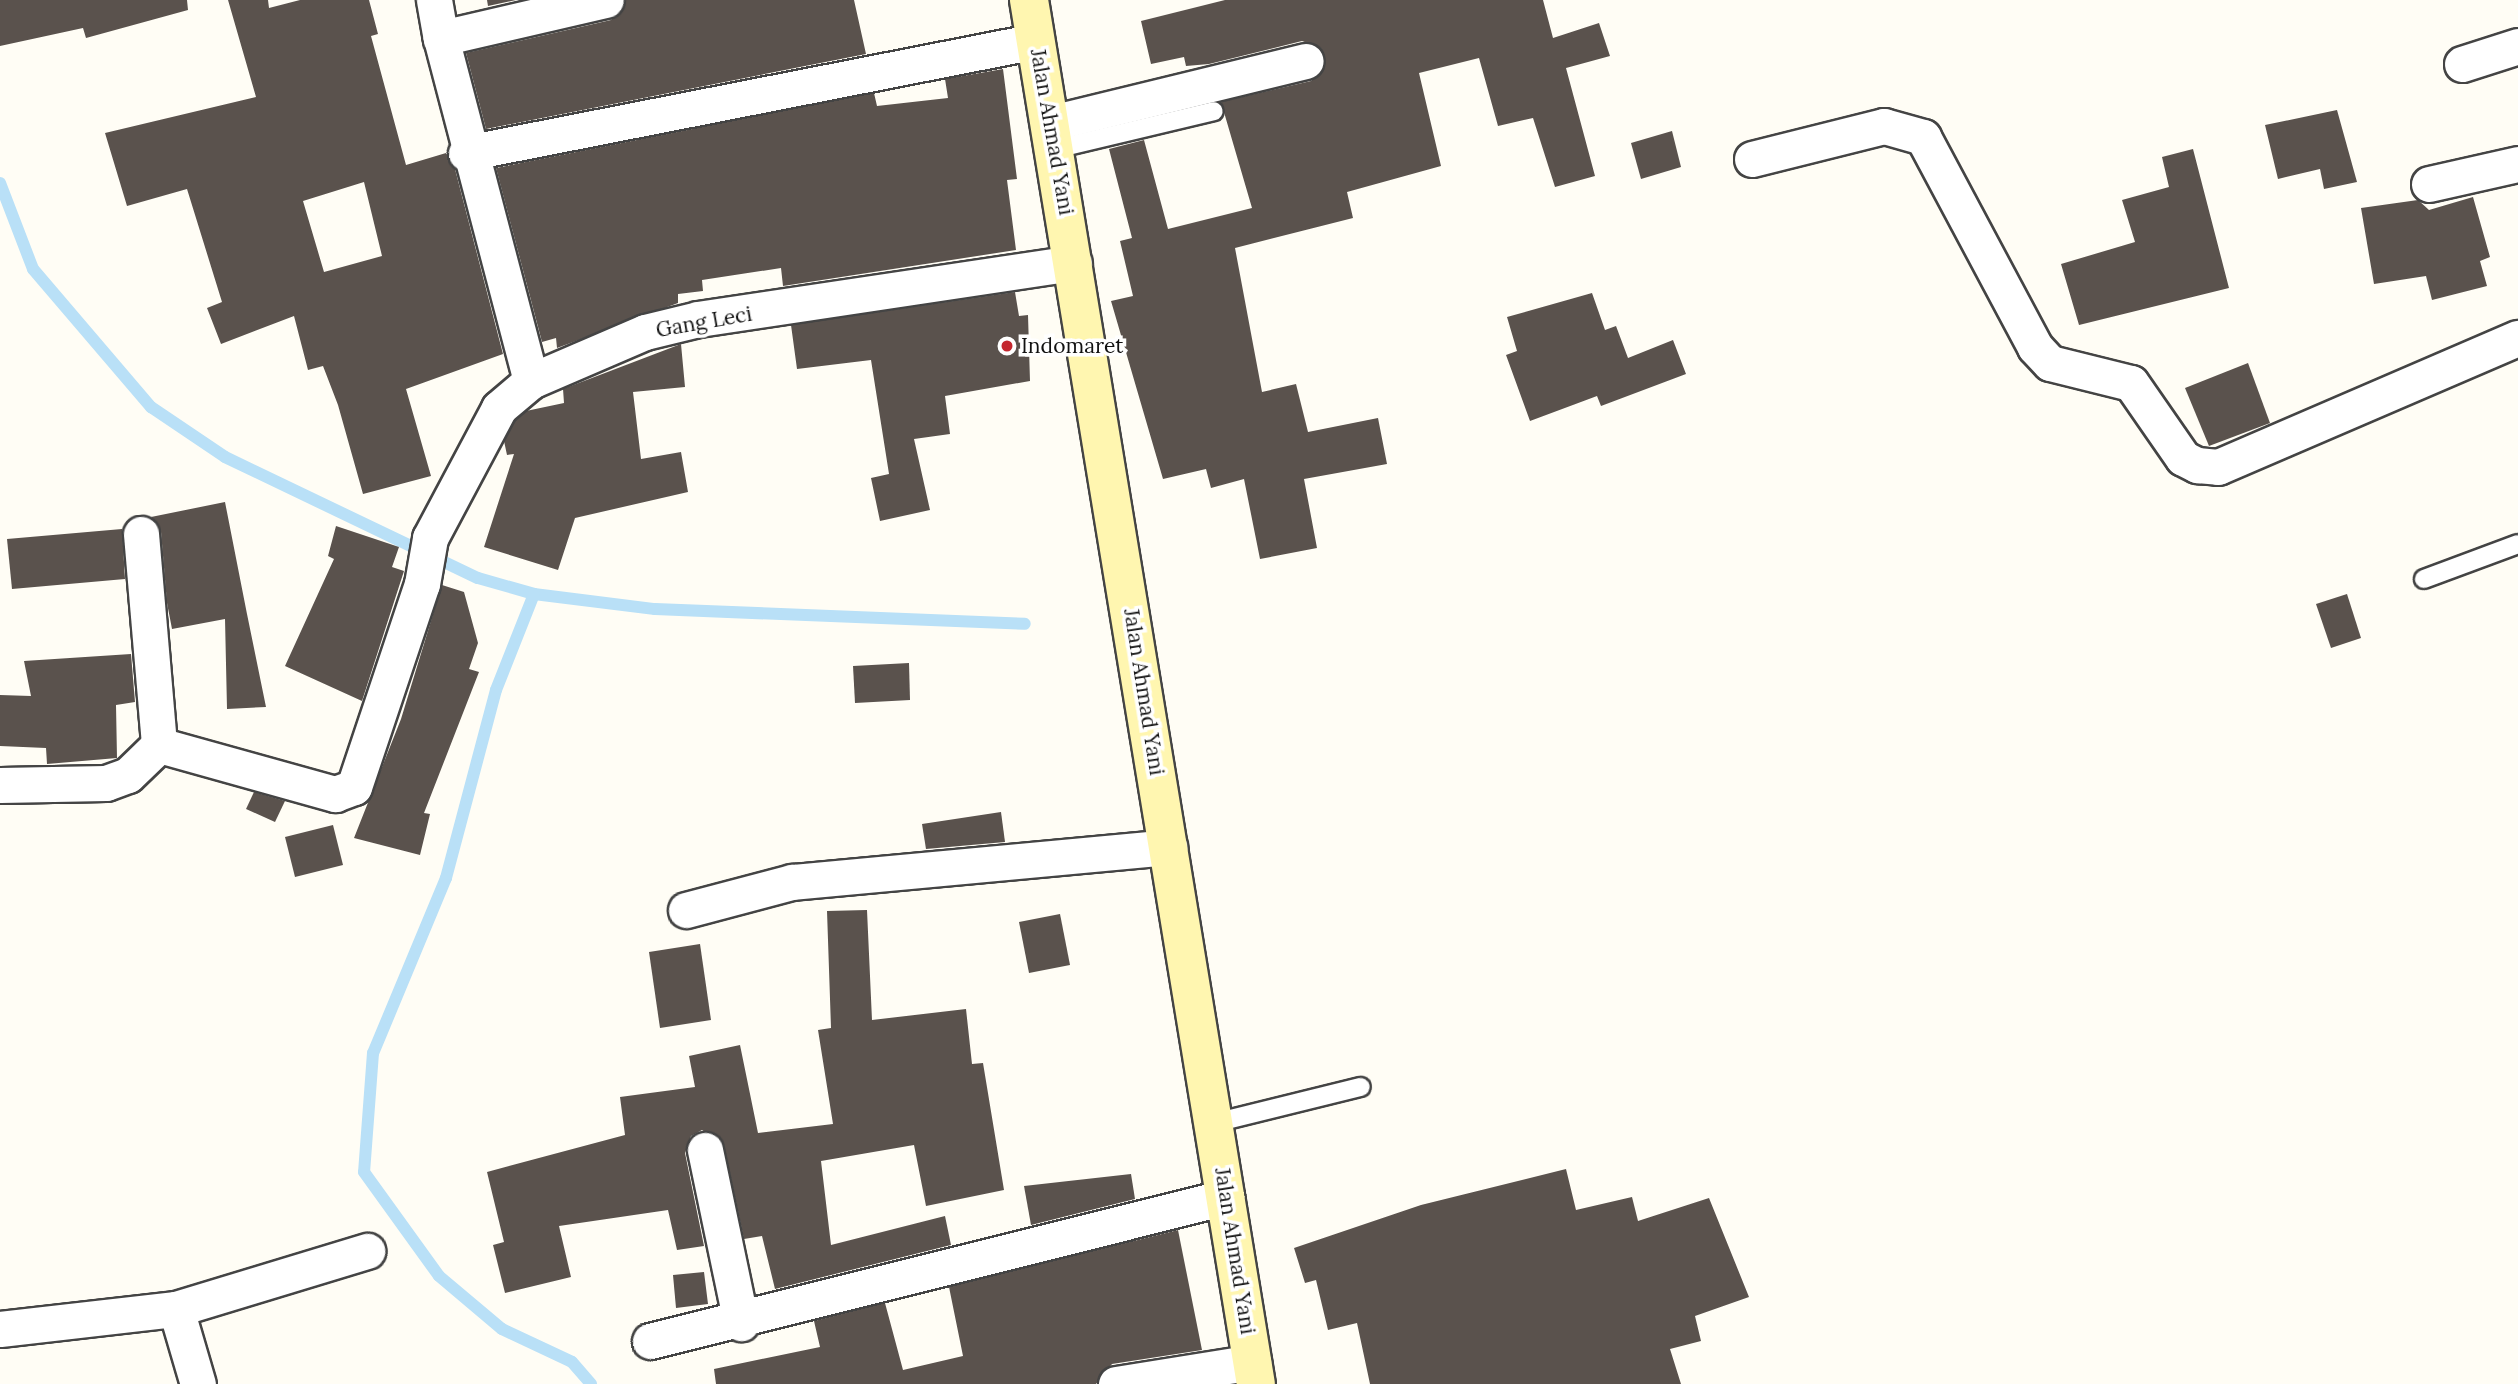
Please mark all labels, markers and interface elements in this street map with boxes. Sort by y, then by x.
street label: Jalan Ahmad Yani [1025,47,1079,217]
street label: Gang Leci [654,301,754,343]
place label: Indomaret [1021,333,1123,359]
marker: Indomaret [999,338,1015,354]
street label: Jalan Ahmad Yani [1118,607,1170,777]
street label: Jalan Ahmad Yani [1209,1166,1261,1336]

